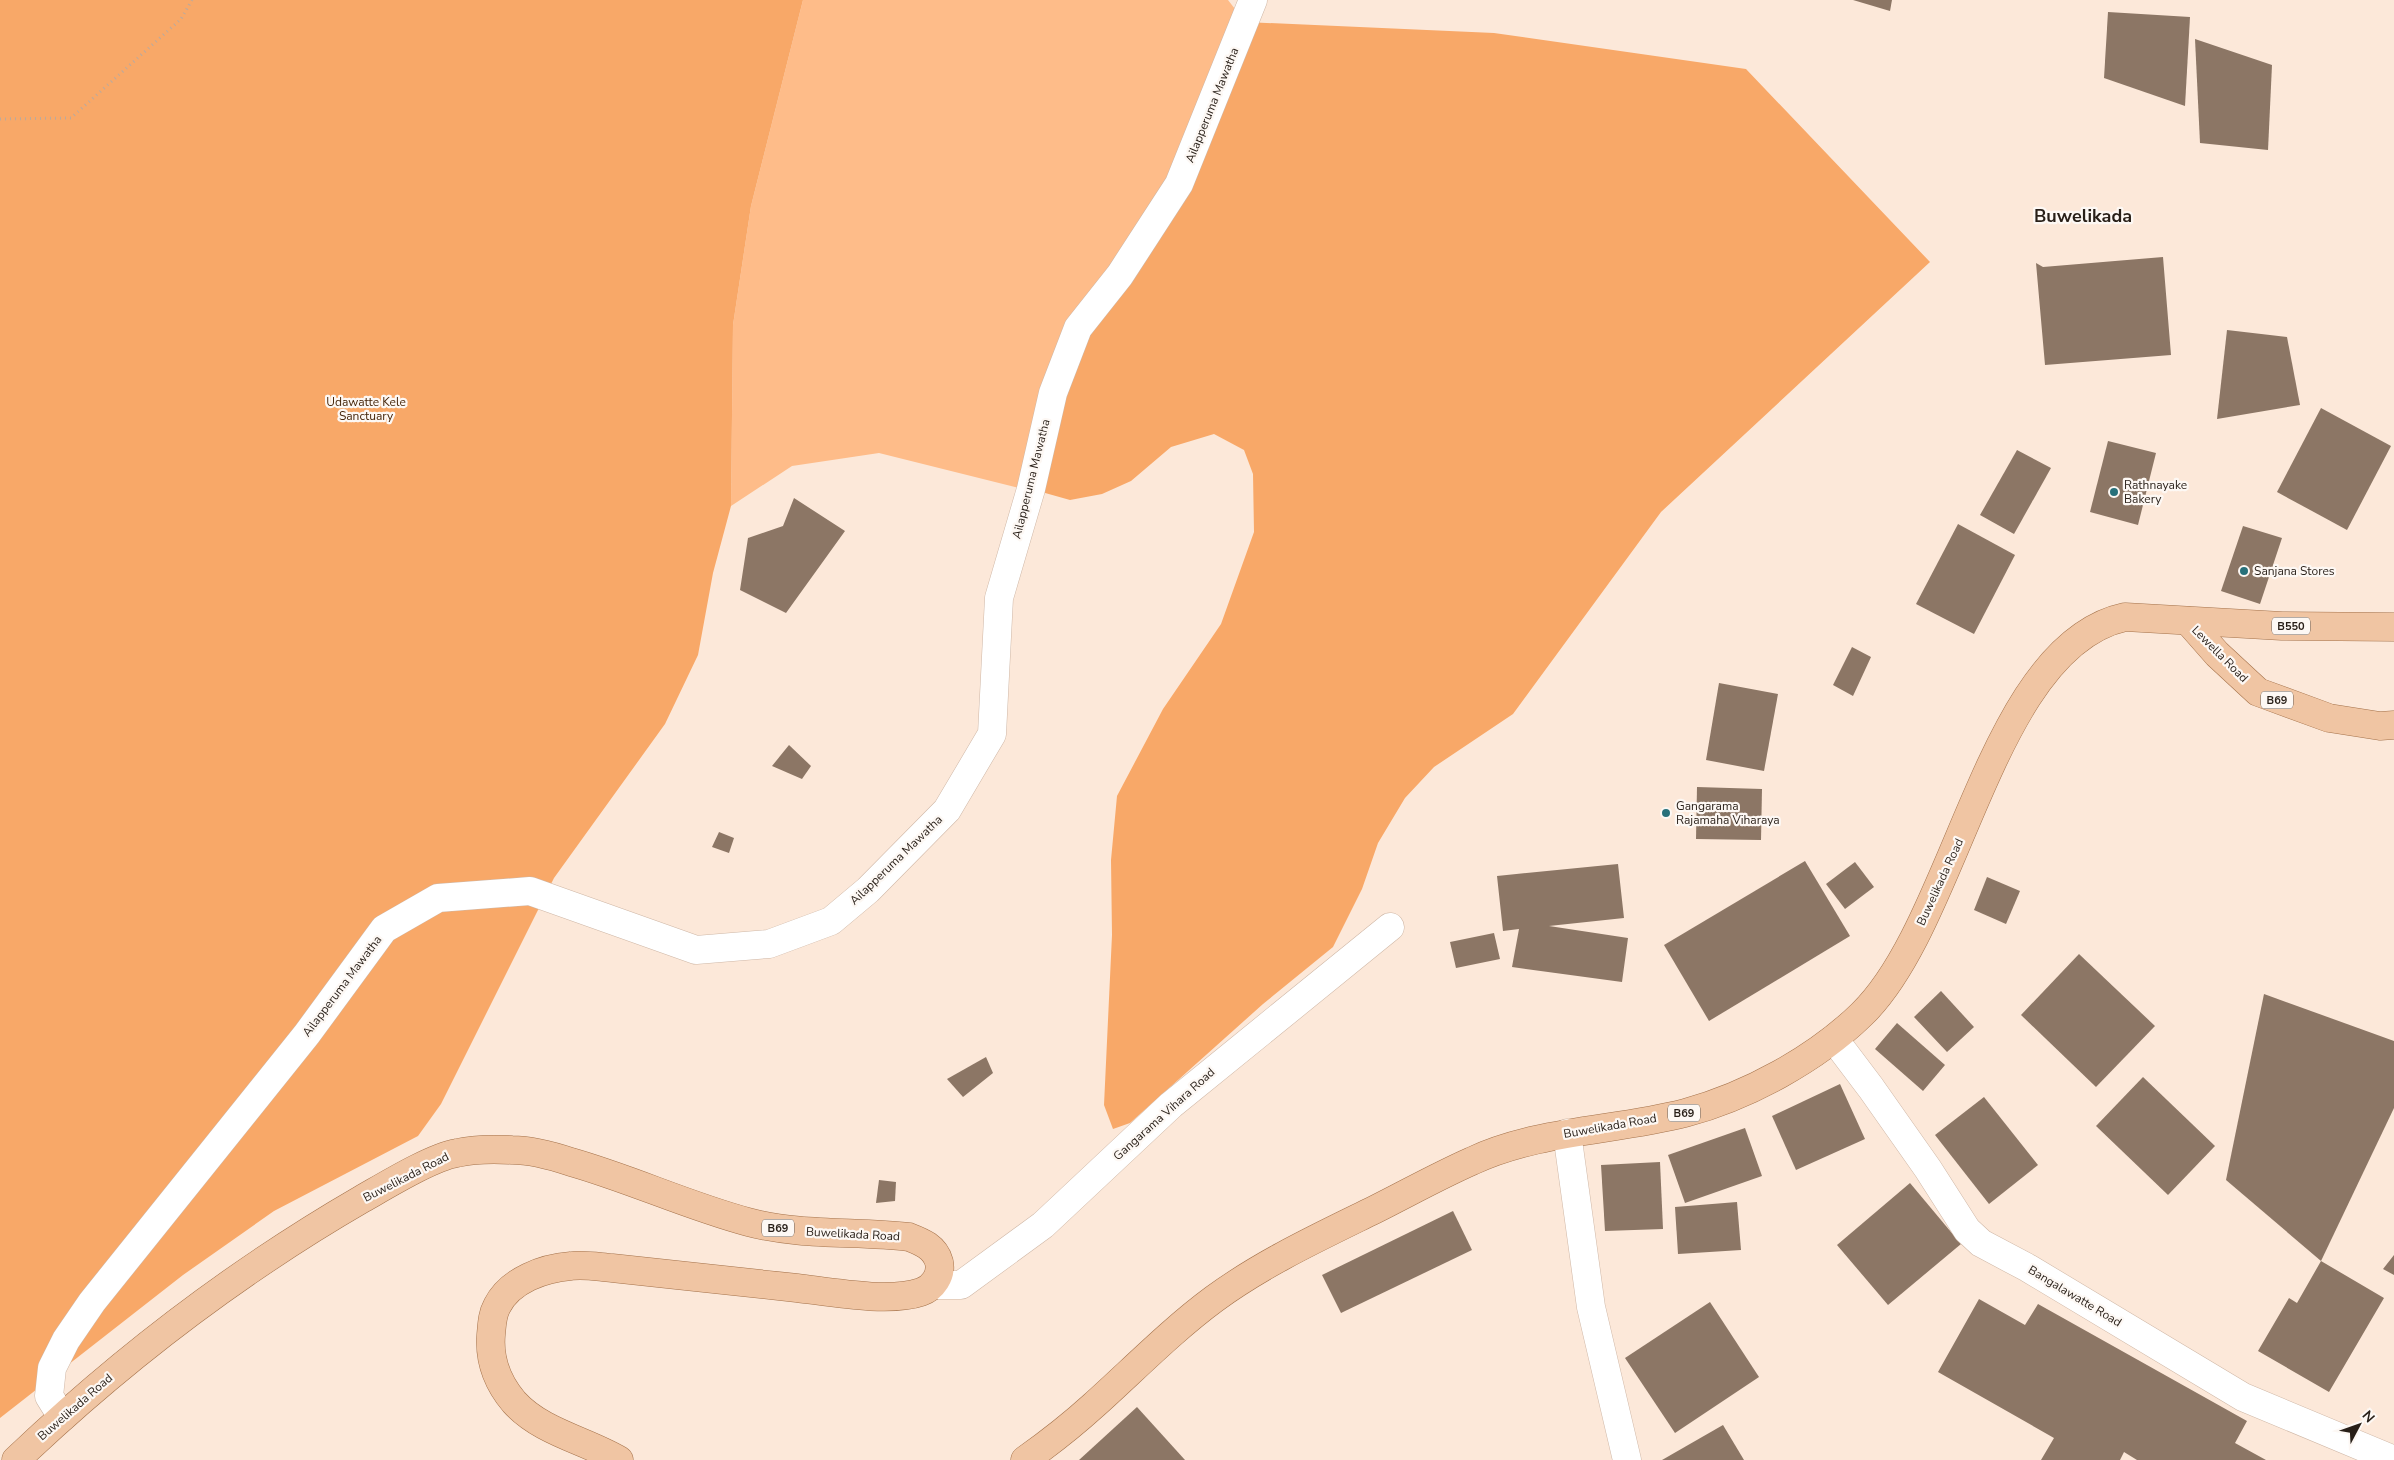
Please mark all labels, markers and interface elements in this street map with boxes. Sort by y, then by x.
street label: Ailapperuma Mawatha [1182,45,1242,165]
district label: Buwelikada [2034,204,2132,228]
park label: Udawatte Kele Sanctuary [326,394,406,424]
street label: Ailapperuma Mawatha [1008,417,1054,541]
place label: Rathnayake Bakery [2124,477,2187,507]
marker: Rathnayake Bakery [2108,486,2120,498]
place label: Sanjana Stores [2254,563,2335,579]
marker: Sanjana Stores [2238,565,2250,577]
road number: B550 [2272,618,2310,634]
street label: Lewella Road [2188,622,2252,686]
road number: B69 [2261,692,2293,708]
place label: Gangarama Rajamaha Viharaya [1676,798,1780,828]
marker: Gangarama Rajamaha Viharaya [1660,807,1672,819]
street label: Ailapperuma Mawatha [846,812,946,908]
street label: Buwelikada Road [1913,836,1967,928]
street label: Ailapperuma Mawatha [299,932,385,1040]
street label: Gangarama Vihara Road [1110,1064,1218,1164]
road number: B69 [1668,1104,1700,1122]
street label: Buwelikada Road [1562,1110,1658,1142]
street label: Buwelikada Road [360,1148,452,1206]
road number: B69 [762,1220,794,1236]
street label: Buwelikada Road [806,1224,900,1244]
street label: Bangalawatte Road [2025,1262,2125,1330]
street label: Buwelikada Road [34,1370,116,1444]
north arrow [2334,1400,2384,1450]
text: N [2358,1407,2379,1427]

